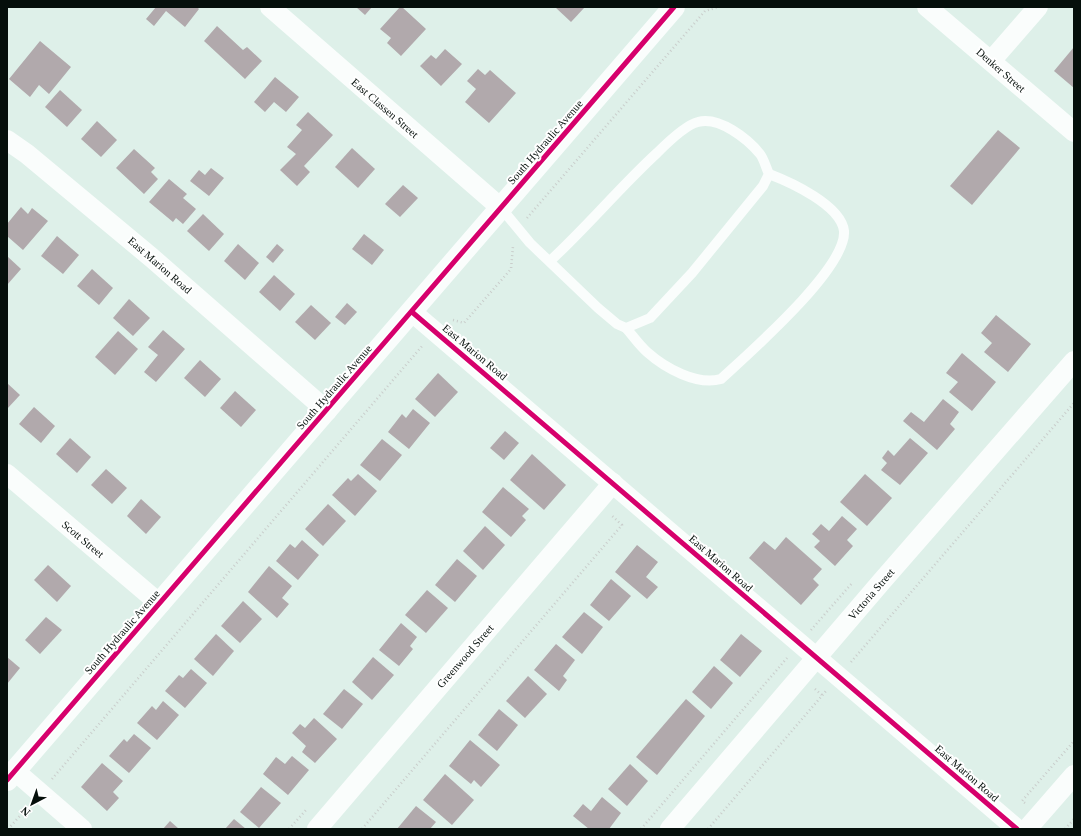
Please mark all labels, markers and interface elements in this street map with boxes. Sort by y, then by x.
street label: Denker Street [974,46,1028,94]
street label: East Classen Street [349,76,421,140]
street label: South Hydraulic Avenue [505,97,585,187]
street label: East Marion Road [126,234,195,296]
street label: East Marion Road [440,322,510,383]
street label: South Hydraulic Avenue [294,342,374,432]
street label: Scott Street [60,518,106,560]
street label: East Marion Road [687,532,756,594]
street label: Victoria Street [846,566,896,622]
street label: South Hydraulic Avenue [82,587,162,677]
street label: Greenwood Street [434,622,496,690]
street label: East Marion Road [933,742,1002,804]
north arrow [12,784,52,824]
text: N [18,804,32,819]

